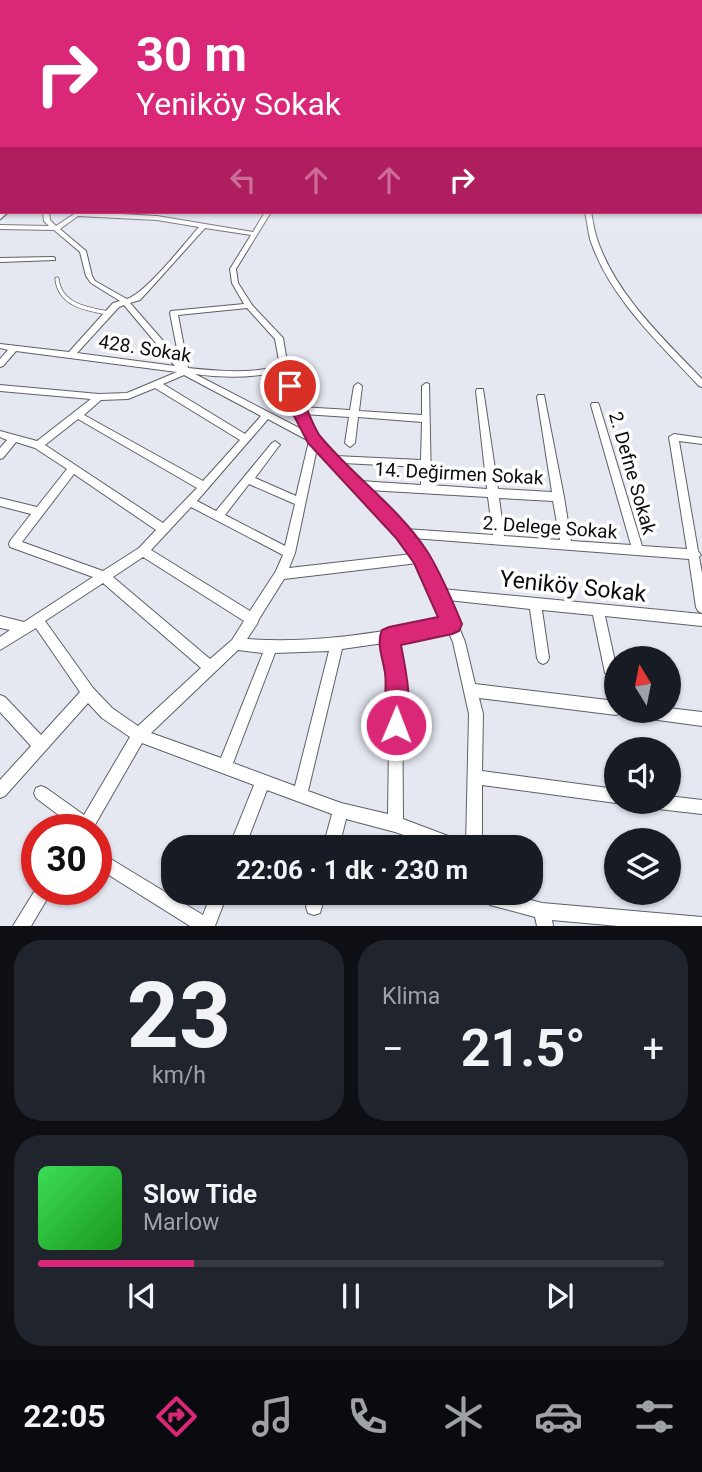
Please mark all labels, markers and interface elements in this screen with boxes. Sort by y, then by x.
text: 30 m [136,26,247,83]
icon: right [21,28,112,119]
text: Yeniköy Sokak [136,85,341,123]
icon: left [224,161,262,199]
icon: ahead [297,161,335,199]
icon: ahead [370,161,408,199]
icon: right [443,161,481,199]
street label: 428. Sokak [97,330,193,367]
pin [260,356,320,416]
icon: arrive [271,367,309,405]
street label: 2. Defne Sokak [604,409,661,537]
street label: 14. Değirmen Sokak [374,458,544,489]
street label: 2. Delege Sokak [482,511,618,544]
street label: Yeniköy Sokak [498,565,648,608]
north arrow [604,646,681,723]
map controls [604,646,681,905]
position arrow [359,688,433,762]
button: sound [604,737,681,814]
speed limit sign: 30 [21,814,112,905]
button: layers [604,828,681,905]
text: 22:06 · 1 dk · 230 m [236,855,468,885]
text: 23 [127,963,231,1069]
text: Klima [382,983,440,1010]
text: 21.5° [461,1018,586,1079]
text: − [382,1027,404,1071]
text: + [642,1027,664,1071]
text: km/h [152,1062,206,1089]
text: Slow Tide [143,1179,257,1209]
text: Marlow [143,1209,219,1236]
icon: previous [123,1277,161,1315]
icon: pause [332,1277,370,1315]
icon: next [541,1277,579,1315]
icon: directions [152,1392,201,1441]
icon: music [248,1392,297,1441]
icon: phone [343,1392,392,1441]
icon: climate [439,1392,488,1441]
icon: car [534,1392,583,1441]
icon: filters [630,1392,679,1441]
text: 22:05 [23,1397,106,1435]

